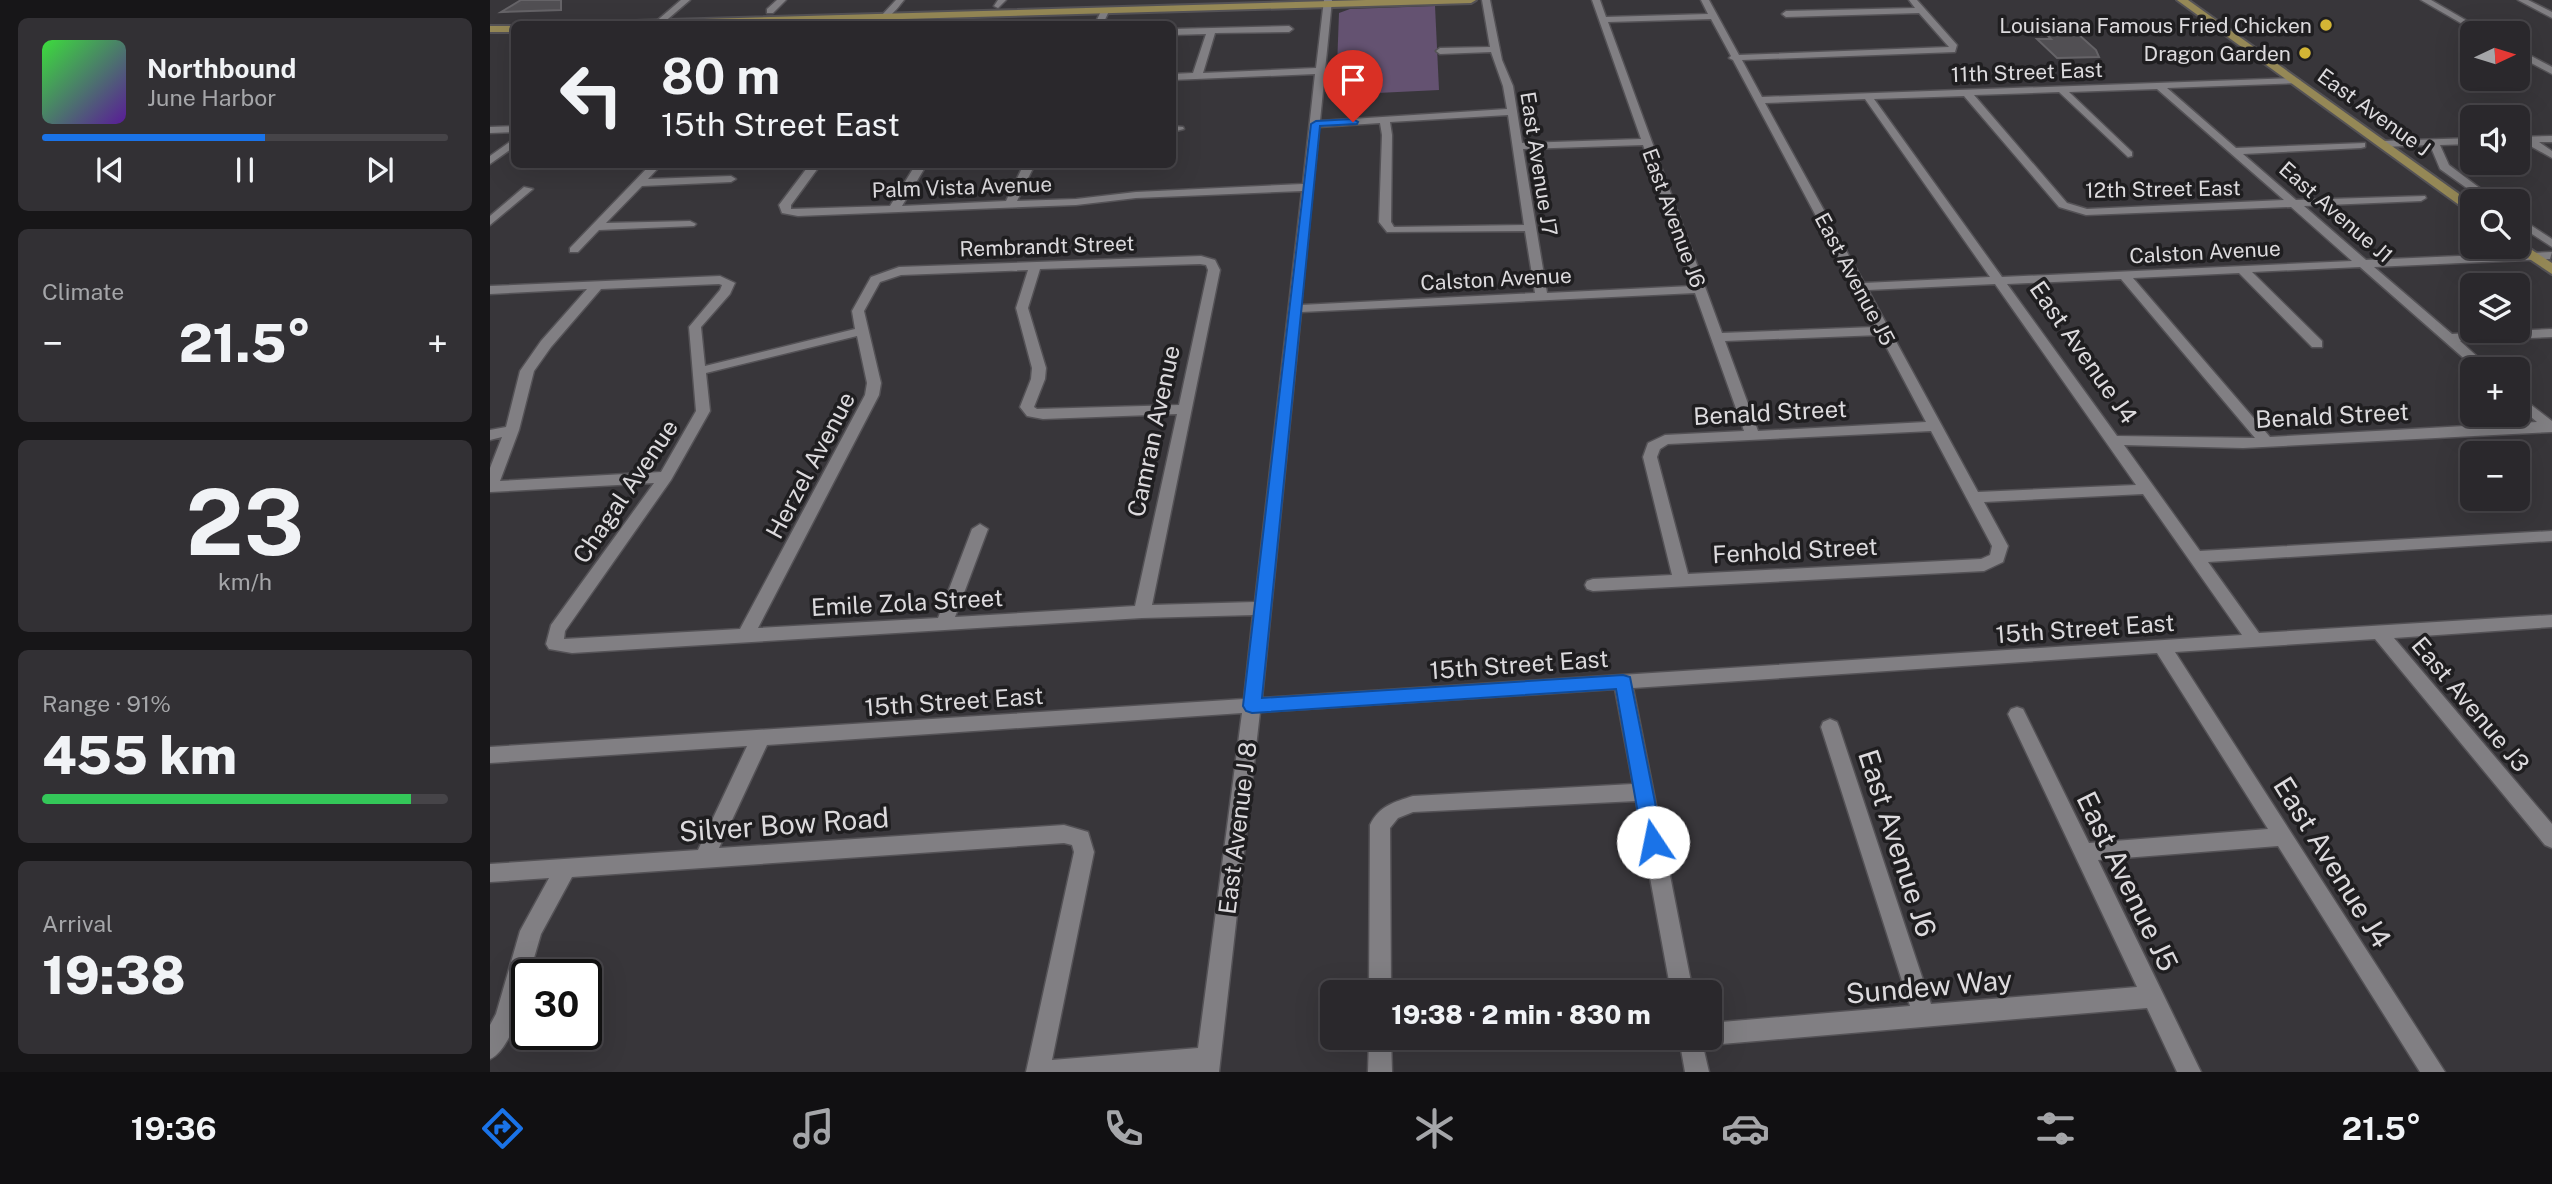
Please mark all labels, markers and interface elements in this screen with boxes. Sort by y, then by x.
place label: Louisiana Famous Fried Chicken [1999,13,2312,38]
marker: Louisiana Famous Fried Chicken [2318,17,2334,33]
north arrow [2460,21,2530,91]
map controls [2460,21,2530,511]
place label: Dragon Garden [2144,41,2291,66]
marker: Dragon Garden [2297,45,2313,61]
text: 80 m [661,47,780,105]
icon: left [546,49,637,140]
pin [1323,50,1383,122]
text: Northbound [147,53,296,84]
street label: 11th Street East [1951,57,2103,87]
icon: arrive [1334,61,1372,99]
street label: East Avenue J [2313,63,2435,161]
text: June Harbor [147,84,276,111]
street label: East Avenue J7 [1515,90,1563,238]
button: sound [2460,105,2530,175]
text: 15th Street East [661,106,900,143]
street label: East Avenue J6 [1637,145,1711,291]
icon: previous [91,151,129,189]
icon: pause [226,151,264,189]
icon: next [361,151,399,189]
street label: East Avenue J1 [2274,156,2398,268]
street label: Palm Vista Avenue [871,171,1053,203]
street label: 12th Street East [2085,175,2241,203]
button: search [2460,189,2530,259]
street label: East Avenue J5 [1810,208,1900,350]
street label: Rembrandt Street [959,230,1135,262]
street label: Calston Avenue [2129,236,2281,268]
street label: Calston Avenue [1420,263,1572,295]
button: layers [2460,273,2530,343]
street label: East Avenue J4 [2025,275,2143,429]
text: Climate [42,278,124,305]
text: 21.5° [179,313,311,374]
text: − [42,321,63,366]
text: + [427,321,448,366]
street label: Camran Avenue [1121,343,1185,519]
button: + [2460,357,2530,427]
street label: Herzel Avenue [760,387,860,543]
street label: Benald Street [1692,394,1848,430]
street label: Benald Street [2254,397,2410,433]
street label: Chagal Avenue [567,414,683,568]
button: − [2460,441,2530,511]
text: 23 [186,469,304,575]
street label: Fenhold Street [1712,532,1878,568]
text: km/h [218,568,272,595]
street label: Emile Zola Street [810,583,1004,621]
street label: 15th Street East [1995,608,2175,648]
street label: East Avenue J3 [2406,631,2536,777]
street label: 15th Street East [1429,644,1609,684]
street label: 15th Street East [864,681,1044,721]
text: Range · 91% [42,690,171,717]
text: 455 km [42,725,237,786]
street label: East Avenue J 8 [1213,740,1261,916]
street label: East Avenue J6 [1852,745,1944,941]
street label: East Avenue J4 [2267,770,2399,954]
street label: East Avenue J5 [2070,786,2186,976]
street label: Silver Bow Road [678,800,890,848]
position arrow [1616,805,1690,879]
text: Arrival [42,910,113,937]
text: 19:38 [42,945,186,1006]
speed limit sign: 30 [511,959,602,1050]
street label: Sundew Way [1844,962,2014,1010]
text: 19:38 · 2 min · 830 m [1391,999,1651,1030]
icon: directions [478,1104,527,1153]
icon: music [789,1104,838,1153]
icon: phone [1099,1104,1148,1153]
icon: climate [1410,1104,1459,1153]
icon: car [1721,1104,1770,1153]
icon: filters [2031,1104,2080,1153]
text: 19:36 [131,1110,217,1147]
text: 21.5° [2342,1110,2421,1147]

